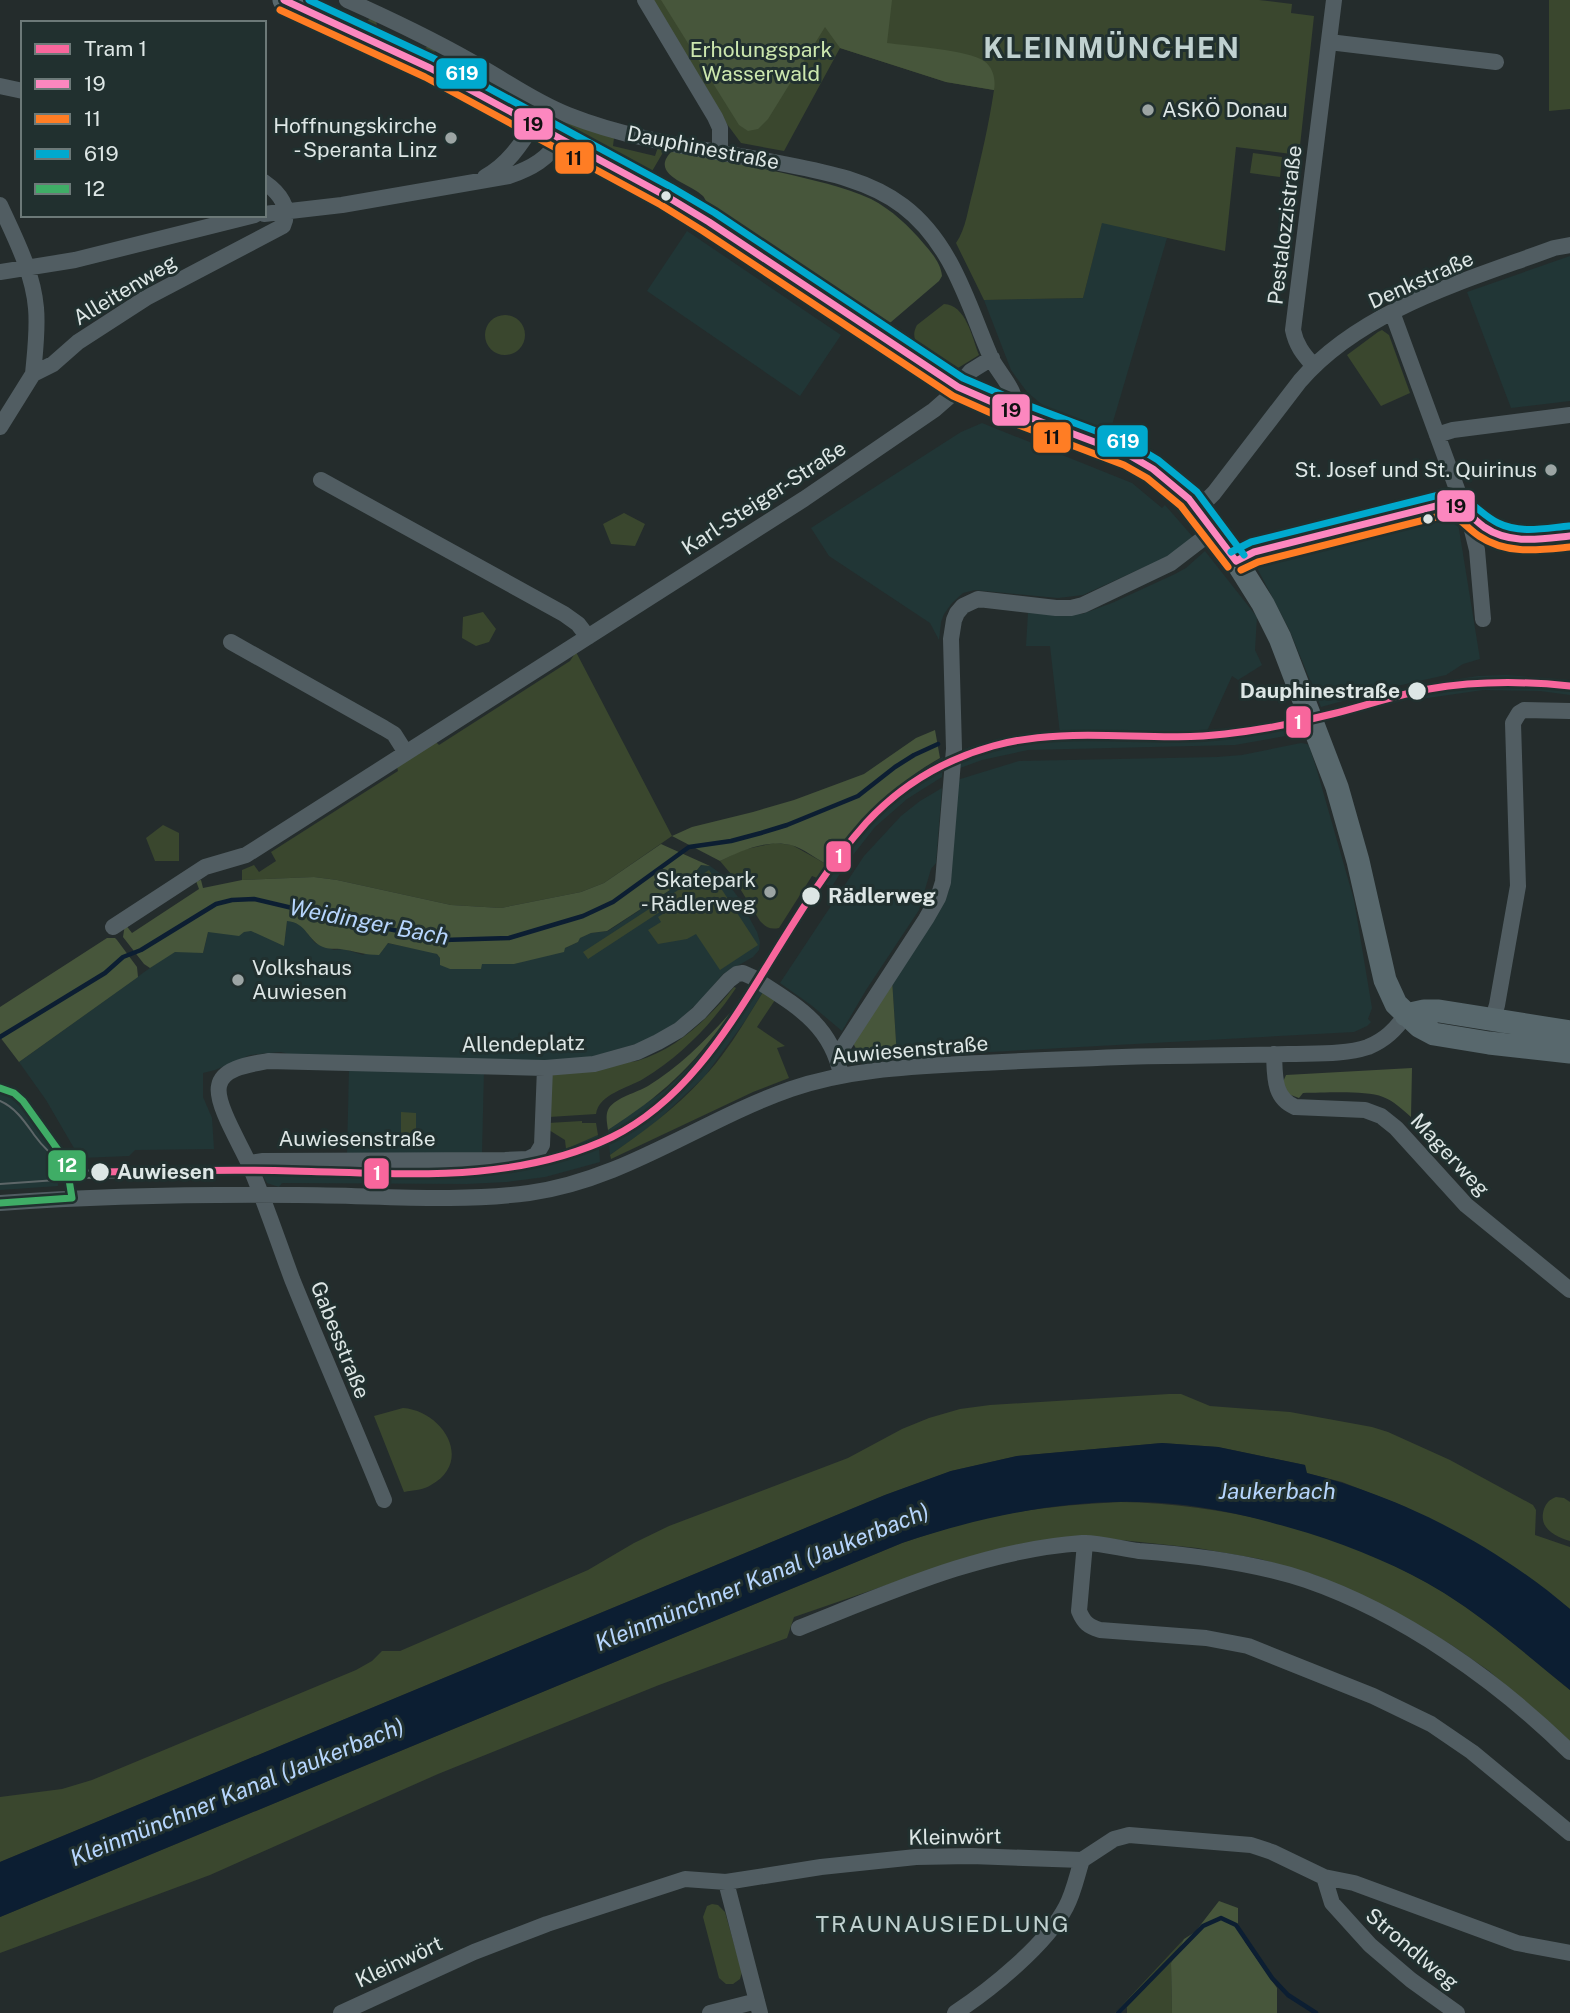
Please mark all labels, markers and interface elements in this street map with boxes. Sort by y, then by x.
legend [21,21,266,217]
district label: KLEINMÜNCHEN [983,31,1241,64]
text: Tram 1 [84,36,147,61]
park label: Erholungspark Wasserwald [690,37,833,86]
line badge: 619 [435,57,488,90]
text: 619 [445,62,479,84]
text: 19 [84,71,106,96]
place label: ASKÖ Donau [1162,97,1288,122]
marker: ASKÖ Donau [1140,102,1156,118]
text: 11 [84,106,101,131]
line badge: 19 [513,107,554,141]
place label: Hoffnungskirche - Speranta Linz [273,113,437,162]
text: 19 [523,113,543,135]
street label: Dauphinestraße [625,120,781,175]
marker: Hoffnungskirche - Speranta Linz [443,130,459,146]
text: 619 [84,141,119,166]
line badge: 11 [554,141,595,175]
street label: Pestalozzistraße [1262,144,1307,306]
text: 11 [566,147,582,169]
text: 12 [84,176,105,201]
unlabelled marker [659,189,673,203]
street label: Denkstraße [1364,245,1477,314]
street label: Alleitenweg [68,249,181,330]
line badge: 19 [991,393,1031,427]
text: 19 [1001,399,1021,421]
line badge: 11 [1032,421,1072,454]
line badge: 619 [1096,424,1149,458]
text: 11 [1044,426,1060,448]
text: 619 [1106,430,1140,452]
street label: Karl-Steiger-Straße [677,435,851,560]
place label: St. Josef und St. Quirinus [1295,457,1537,482]
marker: St. Josef und St. Quirinus [1543,462,1559,478]
line badge: 19 [1436,489,1476,523]
text: 19 [1446,495,1466,517]
unlabelled marker [1421,512,1435,526]
place label: Dauphinestraße [1240,678,1400,703]
marker: Dauphinestraße [1406,680,1428,702]
line badge: 1 [1285,705,1312,739]
text: 1 [1294,711,1302,733]
line badge: 1 [825,840,852,873]
text: 1 [835,845,843,867]
place label: Skatepark - Rädlerweg [641,867,756,916]
place label: Rädlerweg [828,883,936,908]
marker: Skatepark - Rädlerweg [762,884,778,900]
marker: Rädlerweg [800,885,822,907]
water label: Weidinger Bach [287,893,451,950]
place label: Volkshaus Auwiesen [252,955,352,1004]
marker: Volkshaus Auwiesen [230,972,246,988]
street label: Allendeplatz [461,1030,585,1057]
street label: Auwiesenstraße [831,1030,989,1069]
street label: Magerweg [1406,1108,1495,1201]
street label: Auwiesenstraße [278,1126,436,1151]
line badge: 12 [47,1149,87,1182]
text: 12 [57,1154,77,1176]
line badge: 1 [363,1157,390,1190]
place label: Auwiesen [117,1159,214,1184]
marker: Auwiesen [89,1161,111,1183]
text: 1 [373,1162,381,1184]
street label: Gabesstraße [306,1278,375,1402]
water label: Jaukerbach [1218,1477,1336,1504]
water label: Kleinmünchner Kanal (Jaukerbach) [591,1497,933,1656]
water label: Kleinmünchner Kanal (Jaukerbach) [66,1712,408,1871]
street label: Kleinwört [908,1823,1002,1850]
street label: Strondlweg [1361,1903,1464,1995]
district label: TRAUNAUSIEDLUNG [815,1910,1071,1937]
street label: Kleinwört [351,1931,446,1993]

